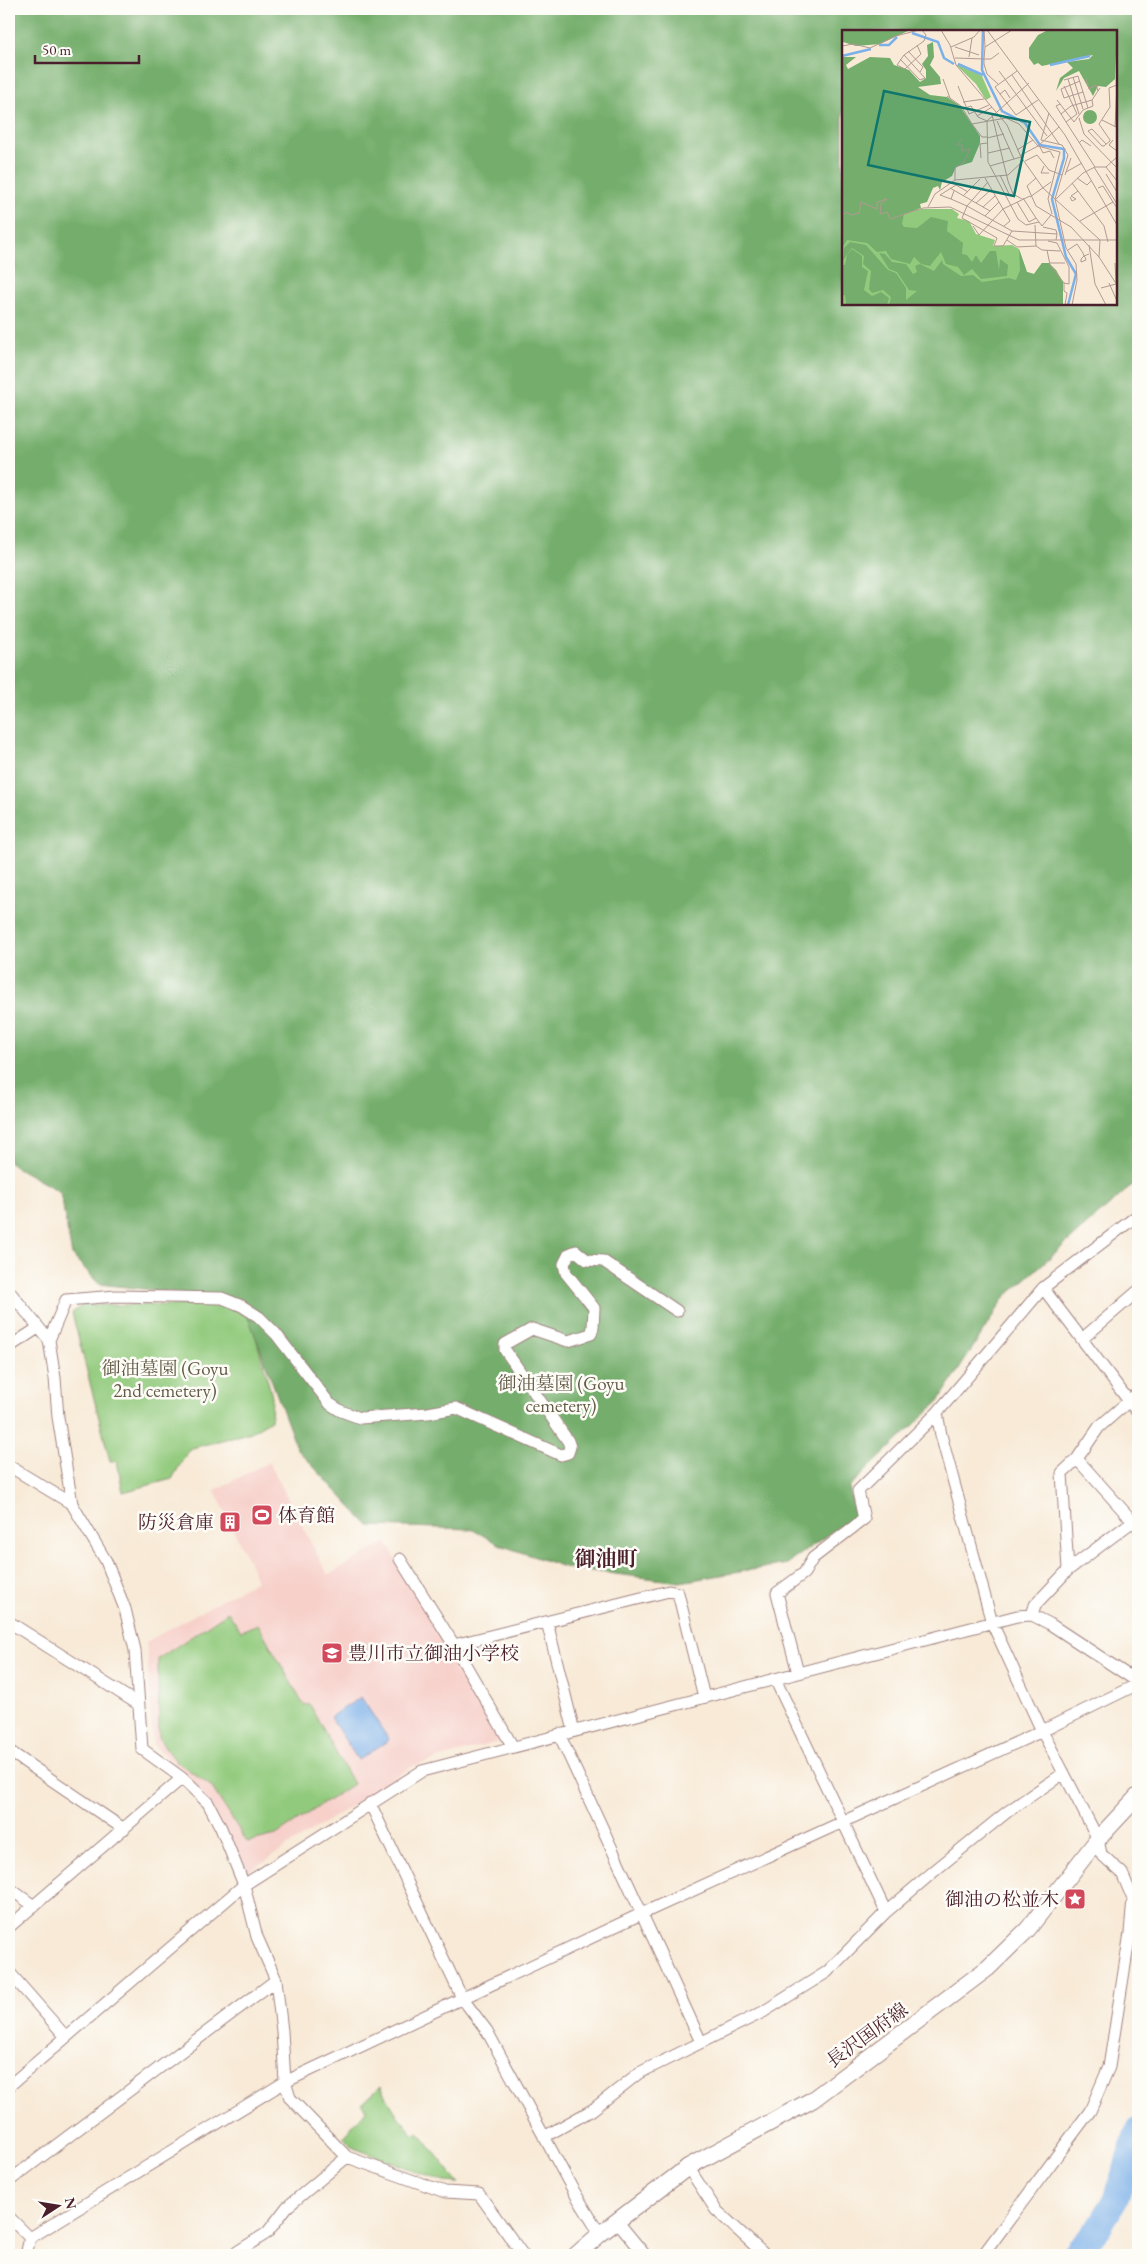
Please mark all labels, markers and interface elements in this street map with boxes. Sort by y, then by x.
inset map [842,30,1117,305]
scale bar [35,32,139,64]
text: 50 m [42,40,71,59]
park label: 御油墓園 (Goyu 2nd cemetery) [102,1356,228,1403]
park label: 御油墓園 (Goyu cemetery) [498,1371,624,1418]
sports icon: 体育館 [250,1503,274,1527]
place label: 体育館 [278,1503,335,1528]
place label: 防災倉庫 [138,1510,214,1535]
building icon: 防災倉庫 [218,1510,242,1534]
district label: 御油町 [575,1545,638,1572]
school or university icon: 豊川市立御油小学校 [320,1641,344,1665]
place label: 豊川市立御油小学校 [348,1641,519,1666]
place label: 御油の松並木 [945,1887,1059,1912]
place icon: 御油の松並木 [1063,1887,1087,1911]
street label: 長沢国府線 [821,1997,913,2073]
north arrow [32,2182,82,2232]
text: N [61,2196,81,2211]

